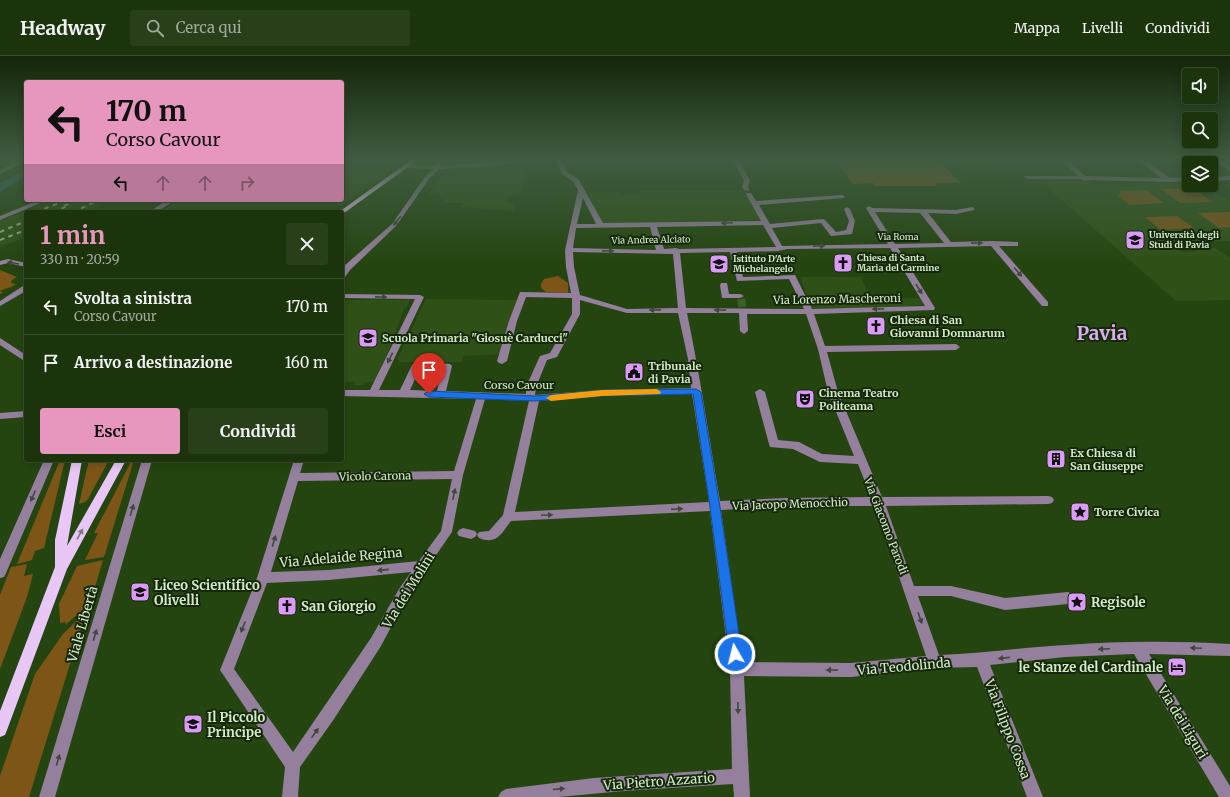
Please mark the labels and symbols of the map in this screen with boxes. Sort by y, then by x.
one-way arrow [392,215,401,226]
one-way arrow [720,220,733,226]
school or university icon: Università degli Studi di Pavia [1124,229,1146,251]
place label: Università degli Studi di Pavia [1149,229,1219,250]
street label: Via Roma [877,231,919,242]
street label: Via Andrea Alciato [610,233,691,246]
one-way arrow [971,240,984,246]
one-way arrow [813,243,825,250]
one-way arrow [602,248,615,254]
church icon: Chiesa di Santa Maria del Carmine [832,252,854,274]
place label: Chiesa di Santa Maria del Carmine [857,252,939,273]
school or university icon: Istituto D'Arte Michelangelo [708,253,730,275]
place label: Istituto D'Arte Michelangelo [733,253,795,274]
one-way arrow [7,260,19,266]
one-way arrow [1014,267,1023,277]
one-way arrow [915,283,922,295]
street label: Via Lorenzo Mascheroni [772,291,901,307]
one-way arrow [375,293,387,300]
one-way arrow [872,306,884,313]
one-way arrow [649,307,661,314]
one-way arrow [713,307,726,313]
place label: Chiesa di San Giovanni Domnarum [890,313,1005,340]
church icon: Chiesa di San Giovanni Domnarum [865,315,887,337]
district label: Pavia [1077,321,1128,345]
school or university icon: Scuola Primaria "Giosuè Carducci" [357,327,379,349]
place label: Scuola Primaria "Giosuè Carducci" [382,331,568,345]
one-way arrow [387,352,393,363]
pin [412,353,446,394]
place label: Tribunale di Pavia [648,359,702,386]
public building icon: Tribunale di Pavia [623,361,645,383]
street label: Corso Cavour [484,378,554,392]
place label: Cinema Teatro Politeama [819,386,899,413]
theatre icon: Cinema Teatro Politeama [794,388,816,410]
place label: Ex Chiesa di San Giuseppe [1070,446,1143,473]
building icon: Ex Chiesa di San Giuseppe [1045,448,1067,470]
street label: Vicolo Carona [338,468,411,484]
street label: Via Giacomo Parodi [861,475,911,577]
one-way arrow [451,487,457,500]
one-way arrow [30,490,36,501]
street label: Via Jacopo Menocchio [731,495,849,513]
place icon: Torre Civica [1069,501,1091,523]
one-way arrow [129,504,135,516]
one-way arrow [671,505,683,512]
place label: Torre Civica [1094,505,1159,519]
one-way arrow [541,512,553,519]
one-way arrow [76,528,83,540]
one-way arrow [271,535,277,547]
street label: Via Adelaide Regina [278,544,403,571]
street label: Via dei Molini [378,549,438,632]
one-way arrow [377,566,389,573]
place label: Liceo Scientifico Olivelli [154,577,260,609]
school or university icon: Liceo Scientifico Olivelli [129,581,151,603]
street label: Viale Libertà [63,584,102,665]
place icon: Regisole [1066,591,1088,613]
place label: Regisole [1091,594,1146,611]
church icon: San Giorgio [276,595,298,617]
place label: San Giorgio [301,598,376,615]
one-way arrow [917,612,923,624]
one-way arrow [240,622,246,633]
one-way arrow [92,629,98,641]
position arrow [714,633,756,675]
one-way arrow [1190,645,1202,652]
one-way arrow [1097,646,1110,652]
street label: Via Teodolinda [856,654,951,679]
one-way arrow [998,655,1010,661]
hotel icon: le Stanze del Cardinale [1166,656,1188,678]
place label: le Stanze del Cardinale [1019,659,1163,676]
one-way arrow [825,667,838,673]
street label: Via Filippo Cossa [980,676,1034,782]
street label: Via dei Liguri [1153,681,1211,762]
one-way arrow [735,702,742,714]
place label: Il Piccolo Principe [207,709,266,741]
school or university icon: Il Piccolo Principe [182,713,204,735]
one-way arrow [311,728,319,739]
one-way arrow [55,753,61,765]
street label: Via Pietro Azzario [602,769,716,794]
one-way arrow [553,785,565,792]

